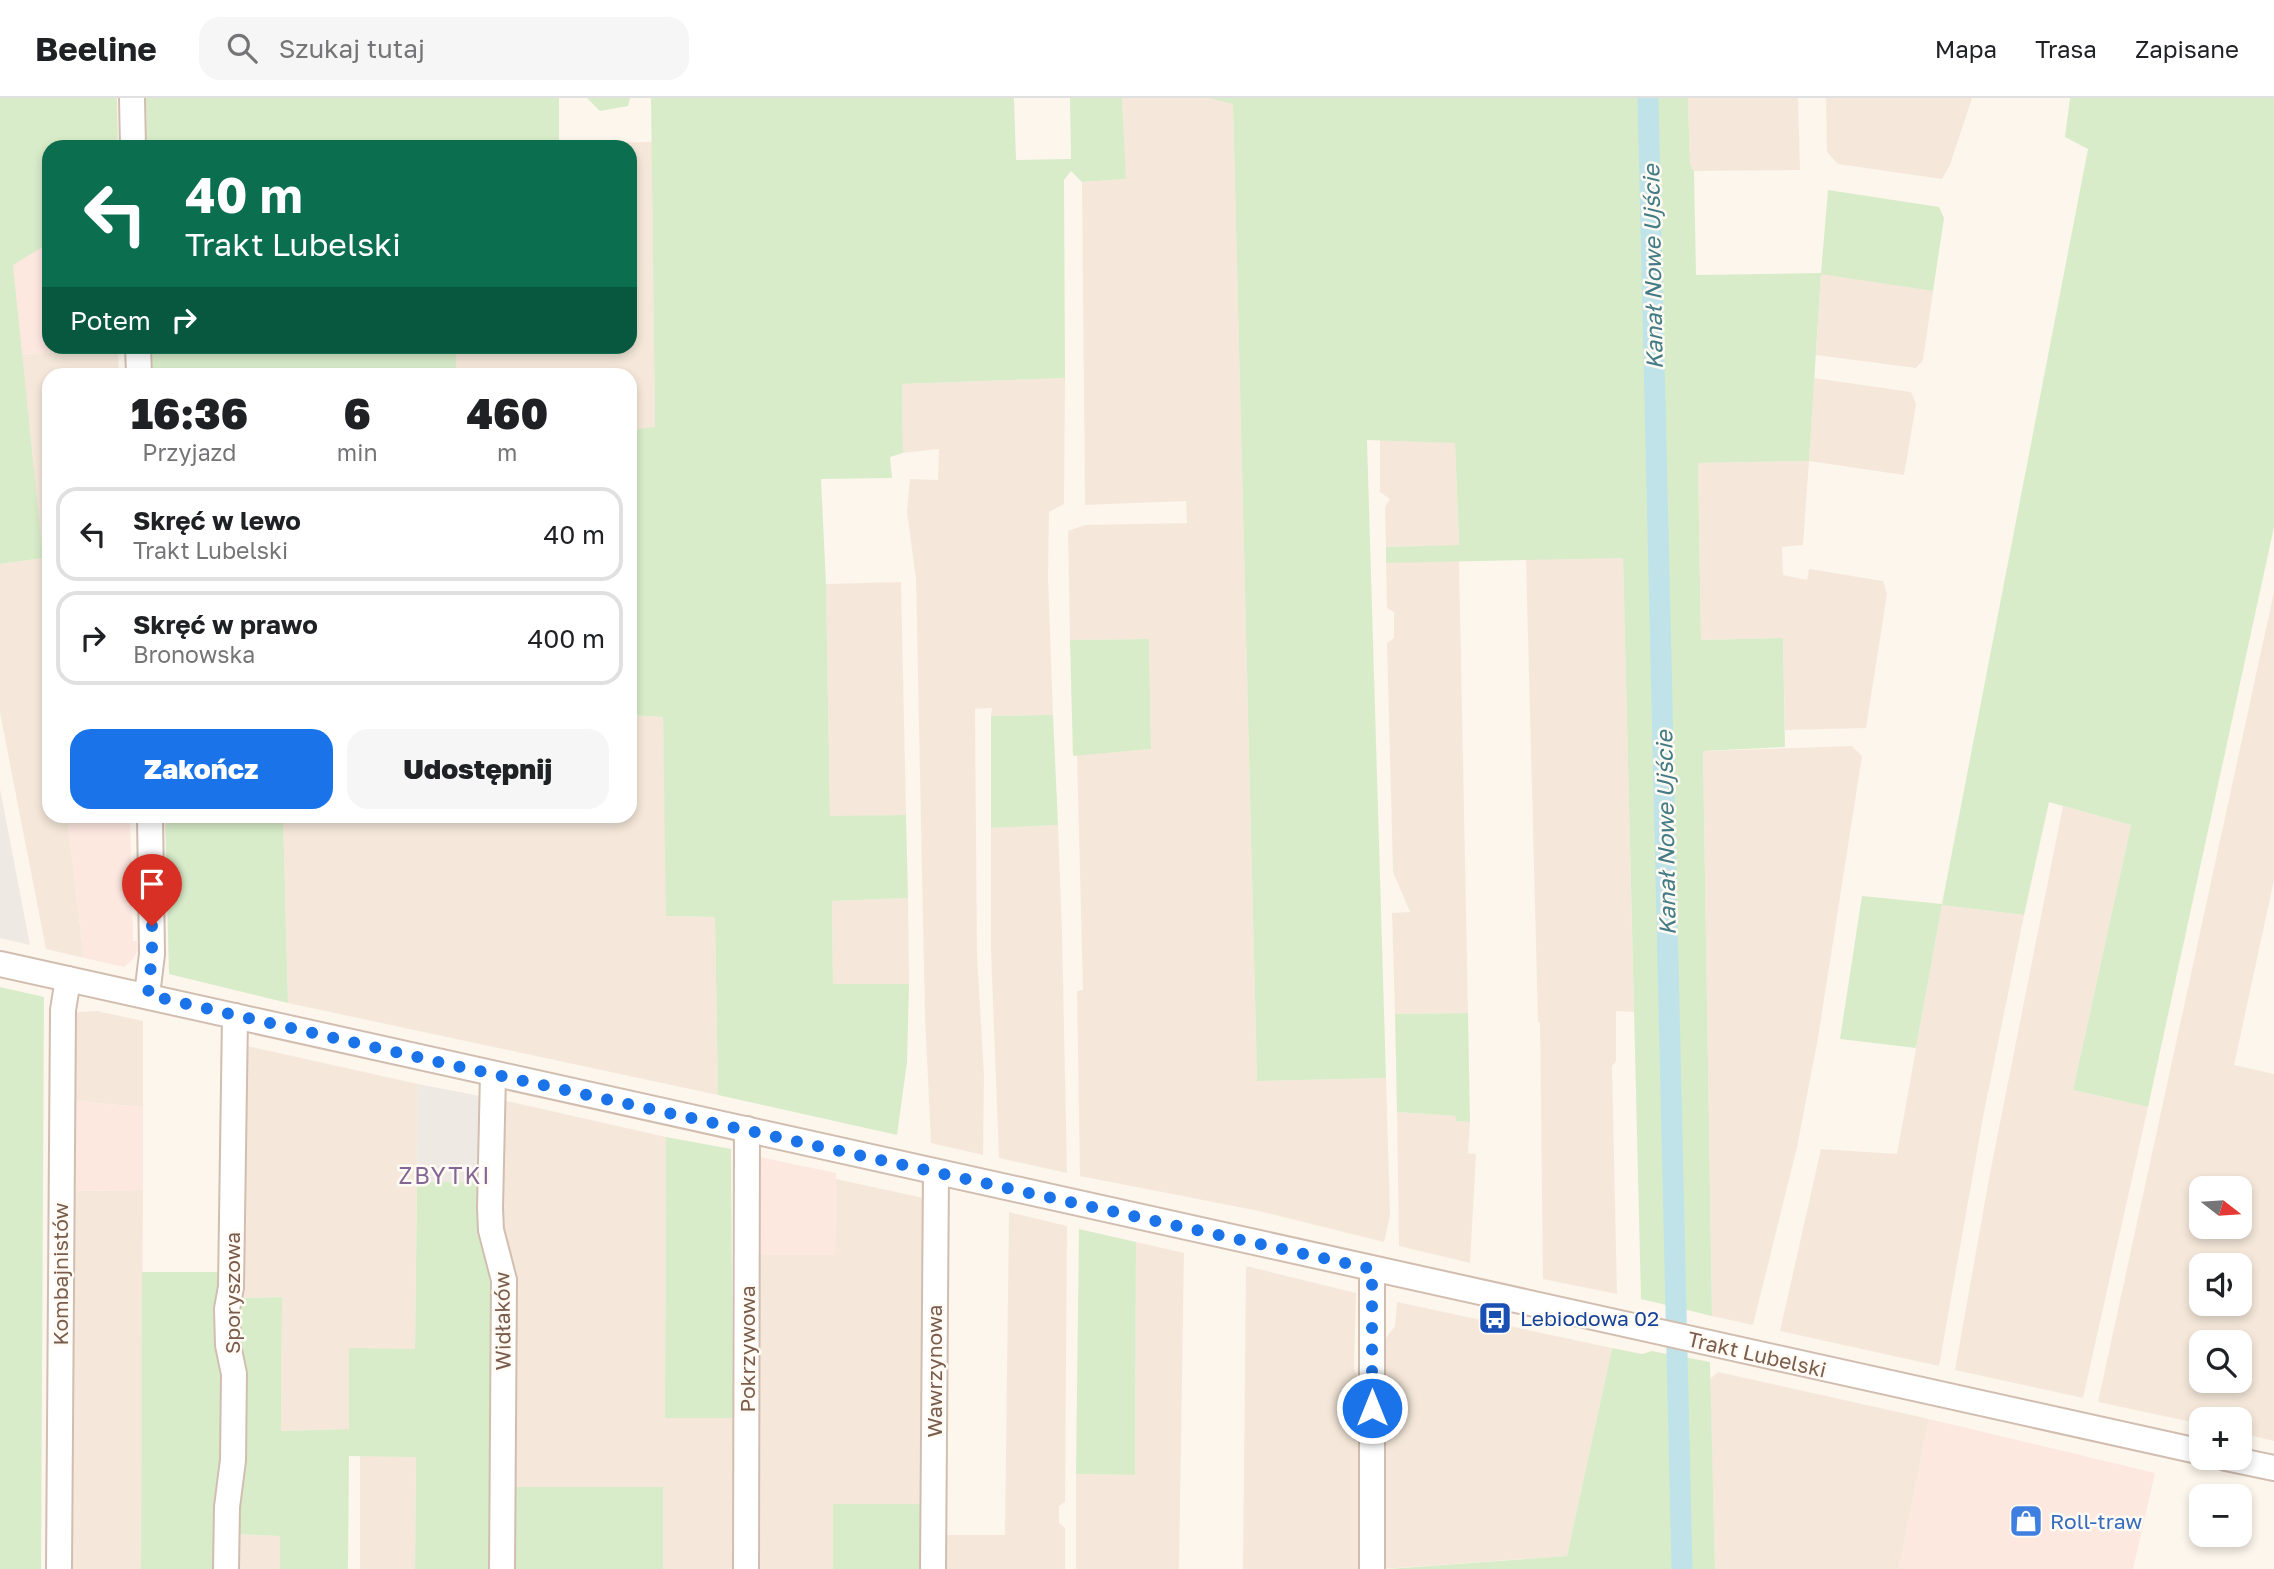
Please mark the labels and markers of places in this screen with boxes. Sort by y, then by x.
pin [122,854,182,926]
bus stop icon: Lebiodowa 02 [1476,1299,1514,1337]
place label: Lebiodowa 02 [1520,1305,1659,1331]
shop icon: Roll-traw [2007,1502,2045,1540]
place label: Roll-traw [2050,1508,2142,1534]

